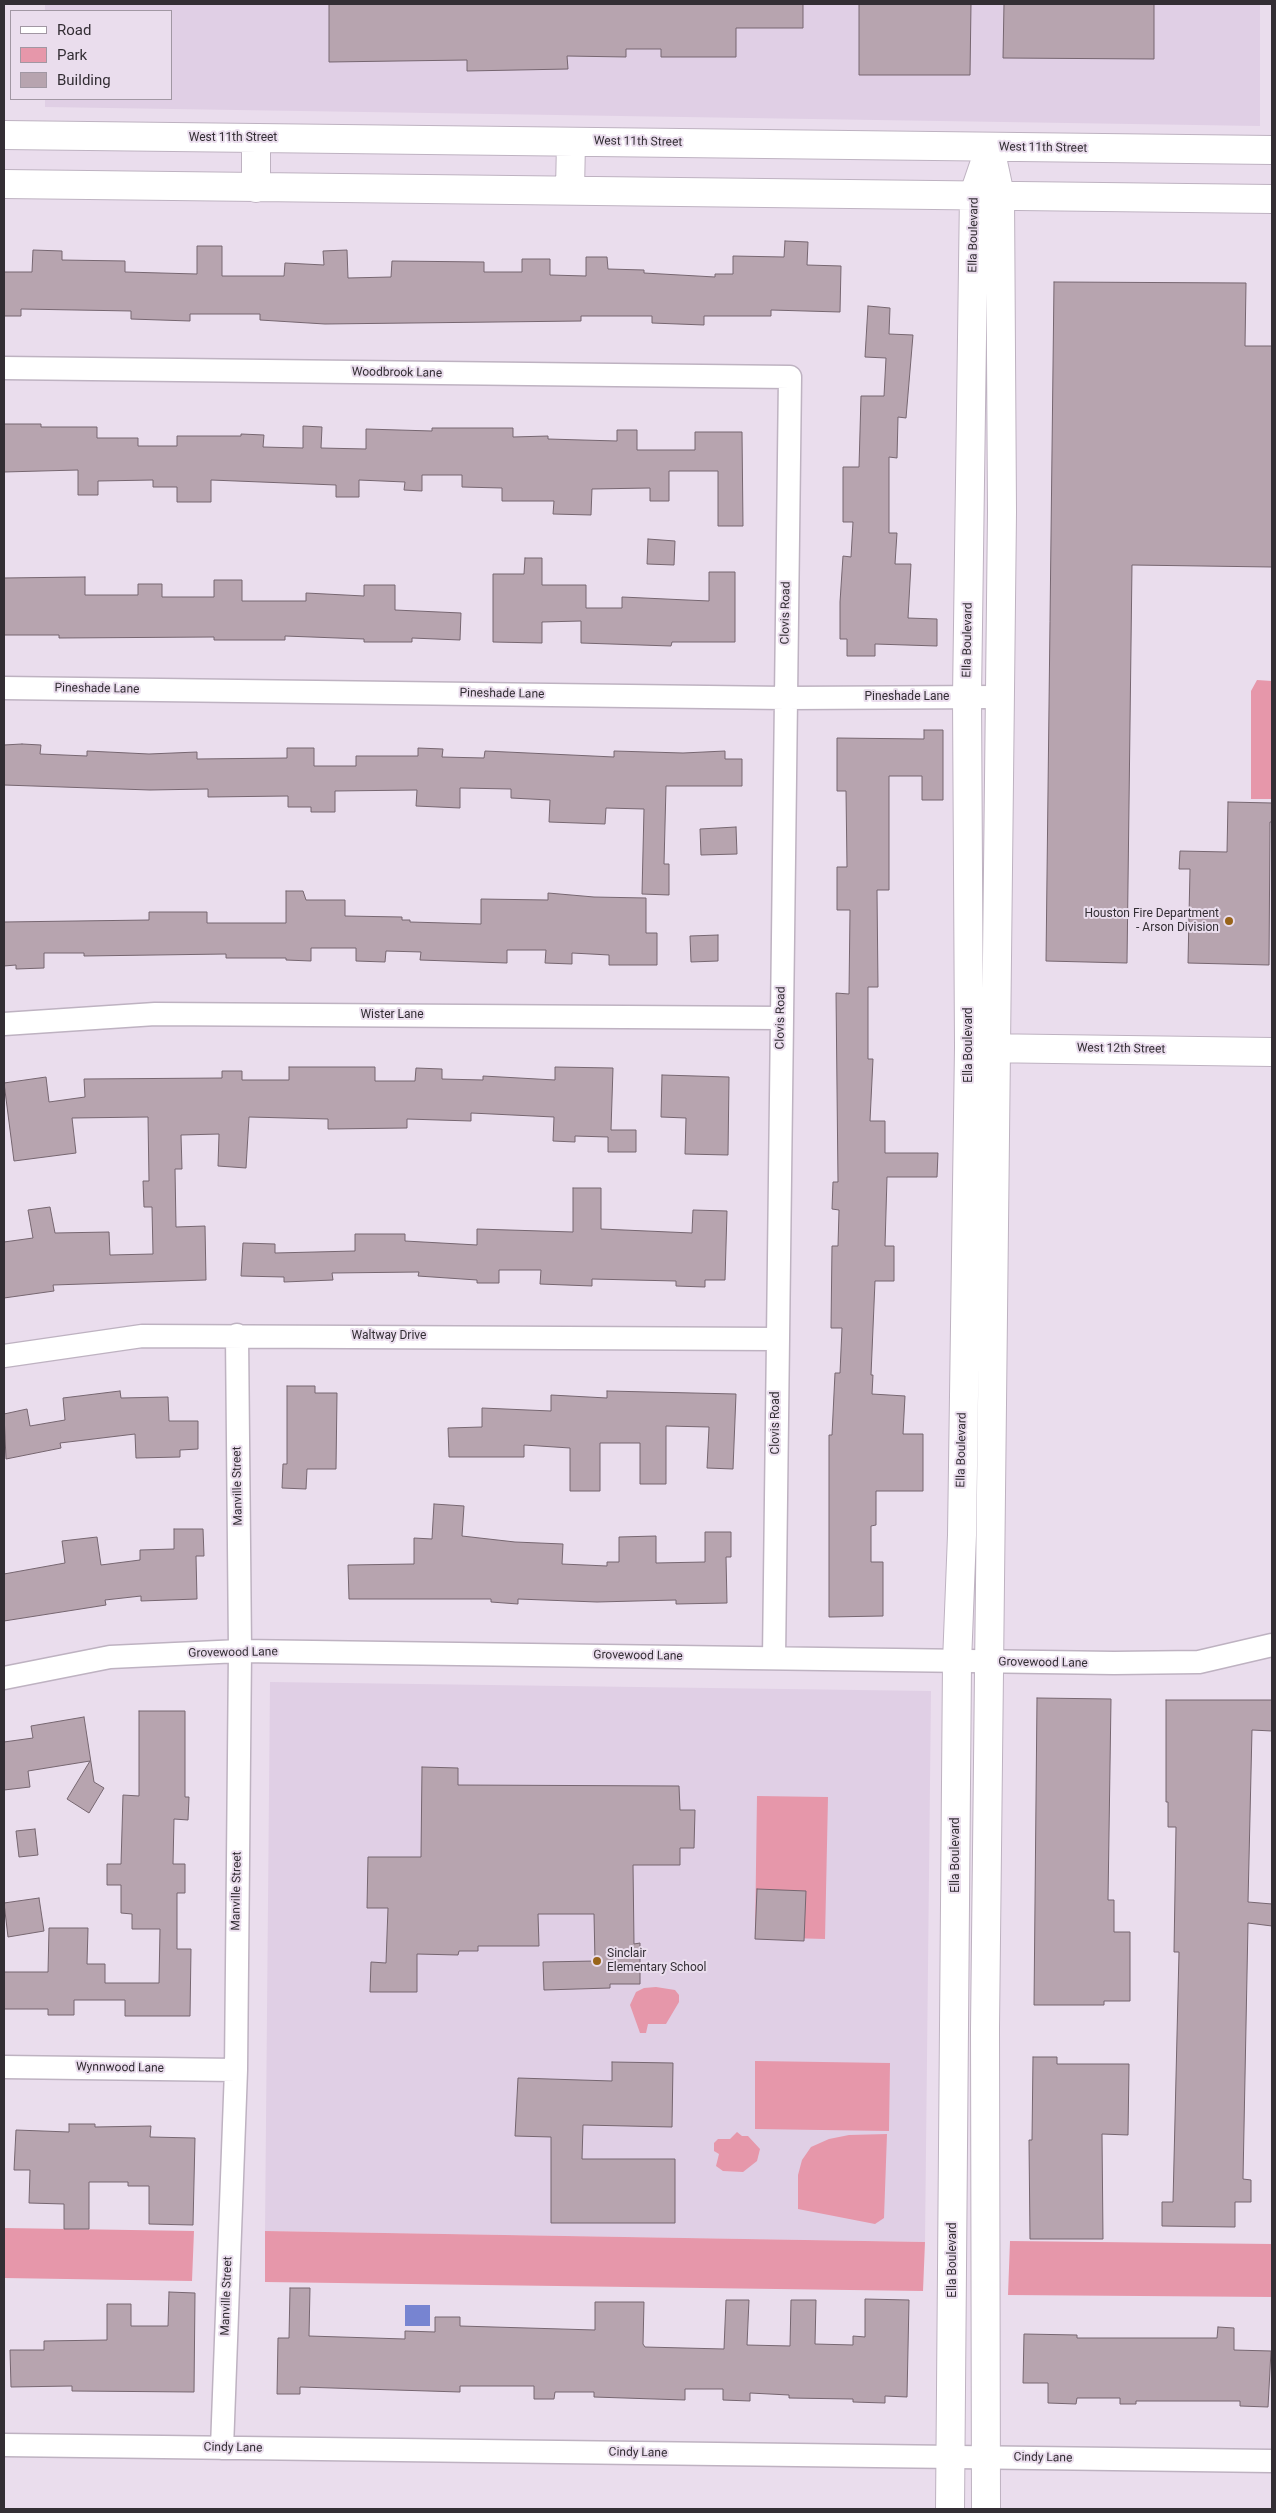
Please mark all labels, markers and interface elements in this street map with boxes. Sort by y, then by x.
legend [10,10,172,100]
text: Road [57,21,91,39]
text: Park [57,46,87,64]
text: Building [57,71,111,89]
street label: West 11th Street [189,131,277,145]
street label: West 11th Street [594,134,682,150]
street label: West 11th Street [999,140,1087,156]
street label: Ella Boulevard [966,197,982,273]
street label: Woodbrook Lane [352,365,442,381]
street label: Clovis Road [778,581,794,645]
street label: Ella Boulevard [960,602,976,678]
street label: Pineshade Lane [54,681,140,697]
street label: Pineshade Lane [459,686,545,702]
street label: Pineshade Lane [865,690,949,704]
place label: Houston Fire Department - Arson Division [1084,907,1219,935]
marker: Houston Fire Department - Arson Division [1223,915,1235,927]
street label: Clovis Road [773,986,789,1050]
street label: Ella Boulevard [962,1007,976,1083]
street label: Wister Lane [360,1008,424,1022]
street label: West 12th Street [1077,1041,1165,1057]
street label: Waltway Drive [352,1329,426,1343]
street label: Clovis Road [769,1392,783,1454]
street label: Ella Boulevard [954,1412,970,1488]
street label: Manville Street [230,1446,246,1526]
street label: Grovewood Lane [188,1645,278,1661]
street label: Grovewood Lane [593,1648,683,1664]
street label: Grovewood Lane [998,1655,1088,1671]
street label: Ella Boulevard [949,1817,963,1893]
street label: Manville Street [229,1851,245,1931]
place label: Sinclair Elementary School [607,1947,707,1975]
marker: Sinclair Elementary School [591,1955,603,1967]
street label: Wynnwood Lane [76,2060,164,2076]
street label: Ella Boulevard [946,2222,960,2298]
street label: Manville Street [218,2256,236,2336]
street label: Cindy Lane [203,2440,263,2456]
street label: Cindy Lane [608,2445,668,2461]
street label: Cindy Lane [1013,2450,1073,2466]

